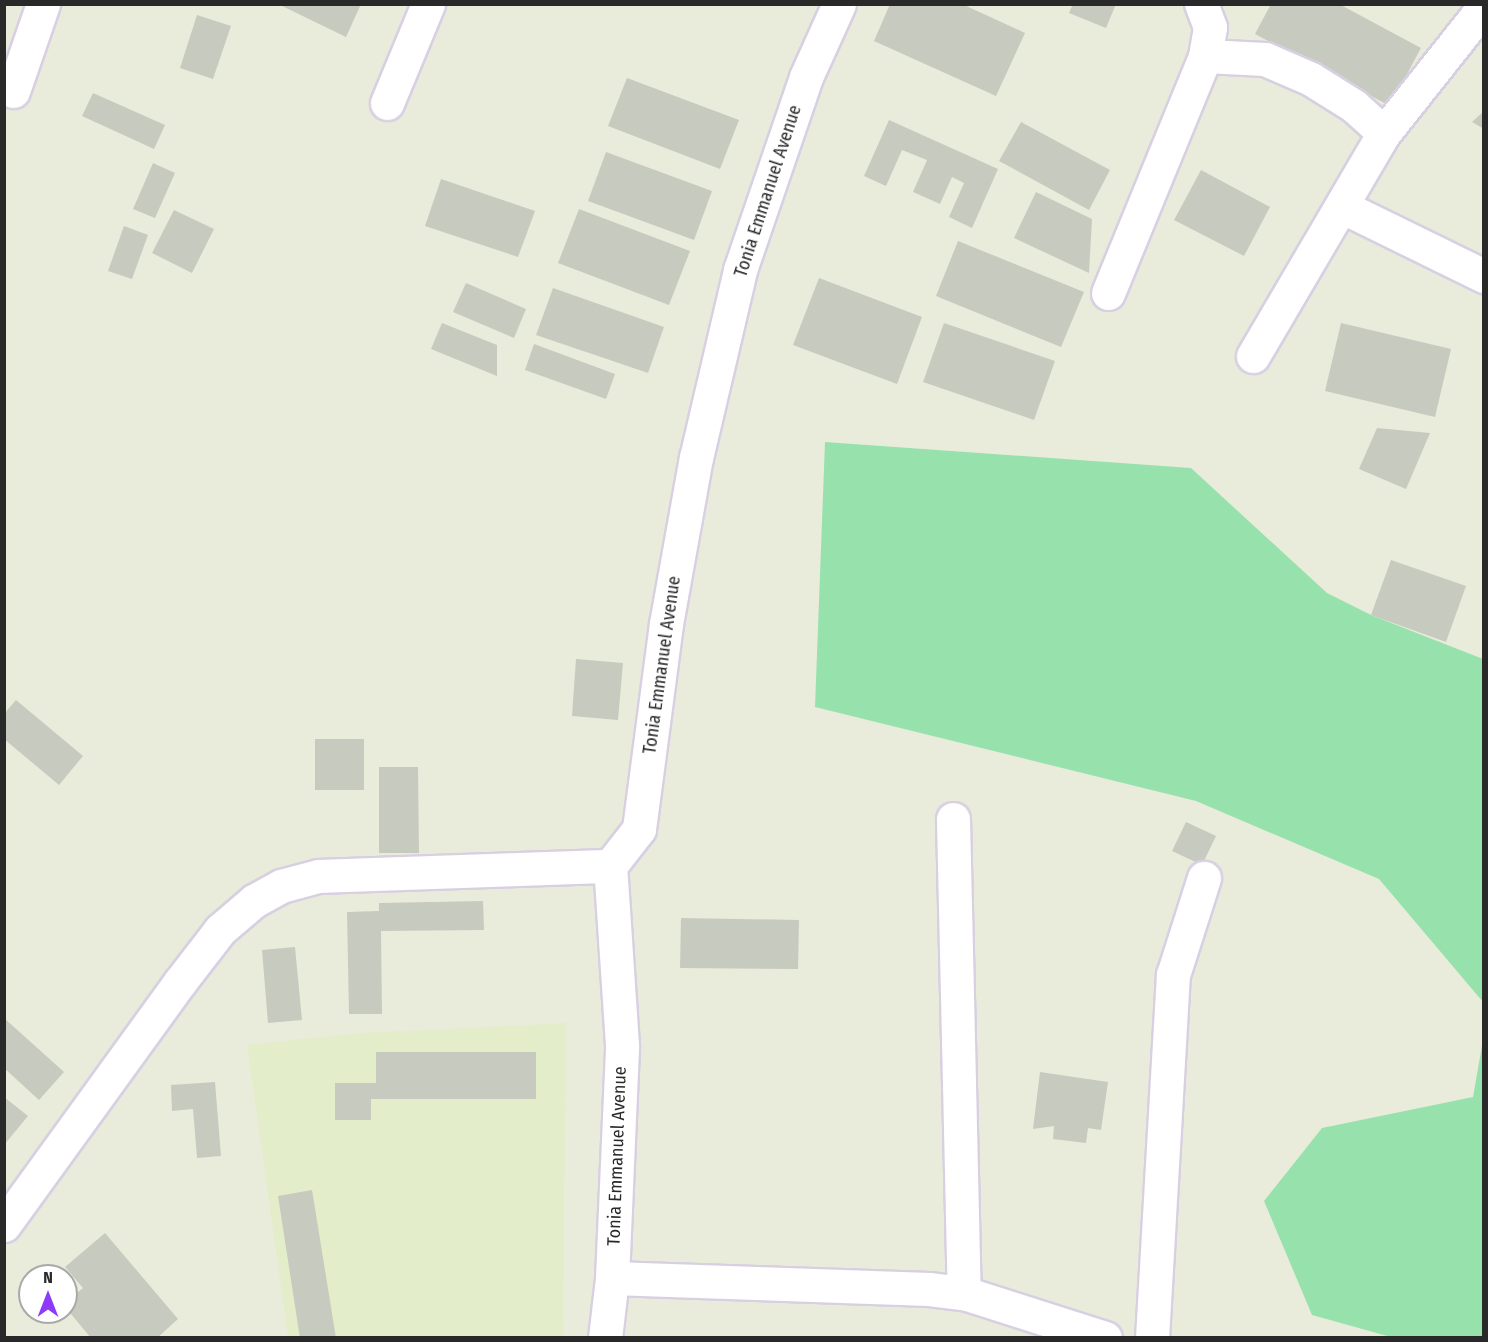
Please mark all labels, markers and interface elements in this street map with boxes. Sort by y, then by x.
street label: Tonia Emmanuel Avenue [730,102,806,280]
street label: Tonia Emmanuel Avenue [639,575,685,755]
street label: Tonia Emmanuel Avenue [603,1066,631,1246]
north arrow [18,1264,78,1324]
text: N [43,1268,53,1287]

